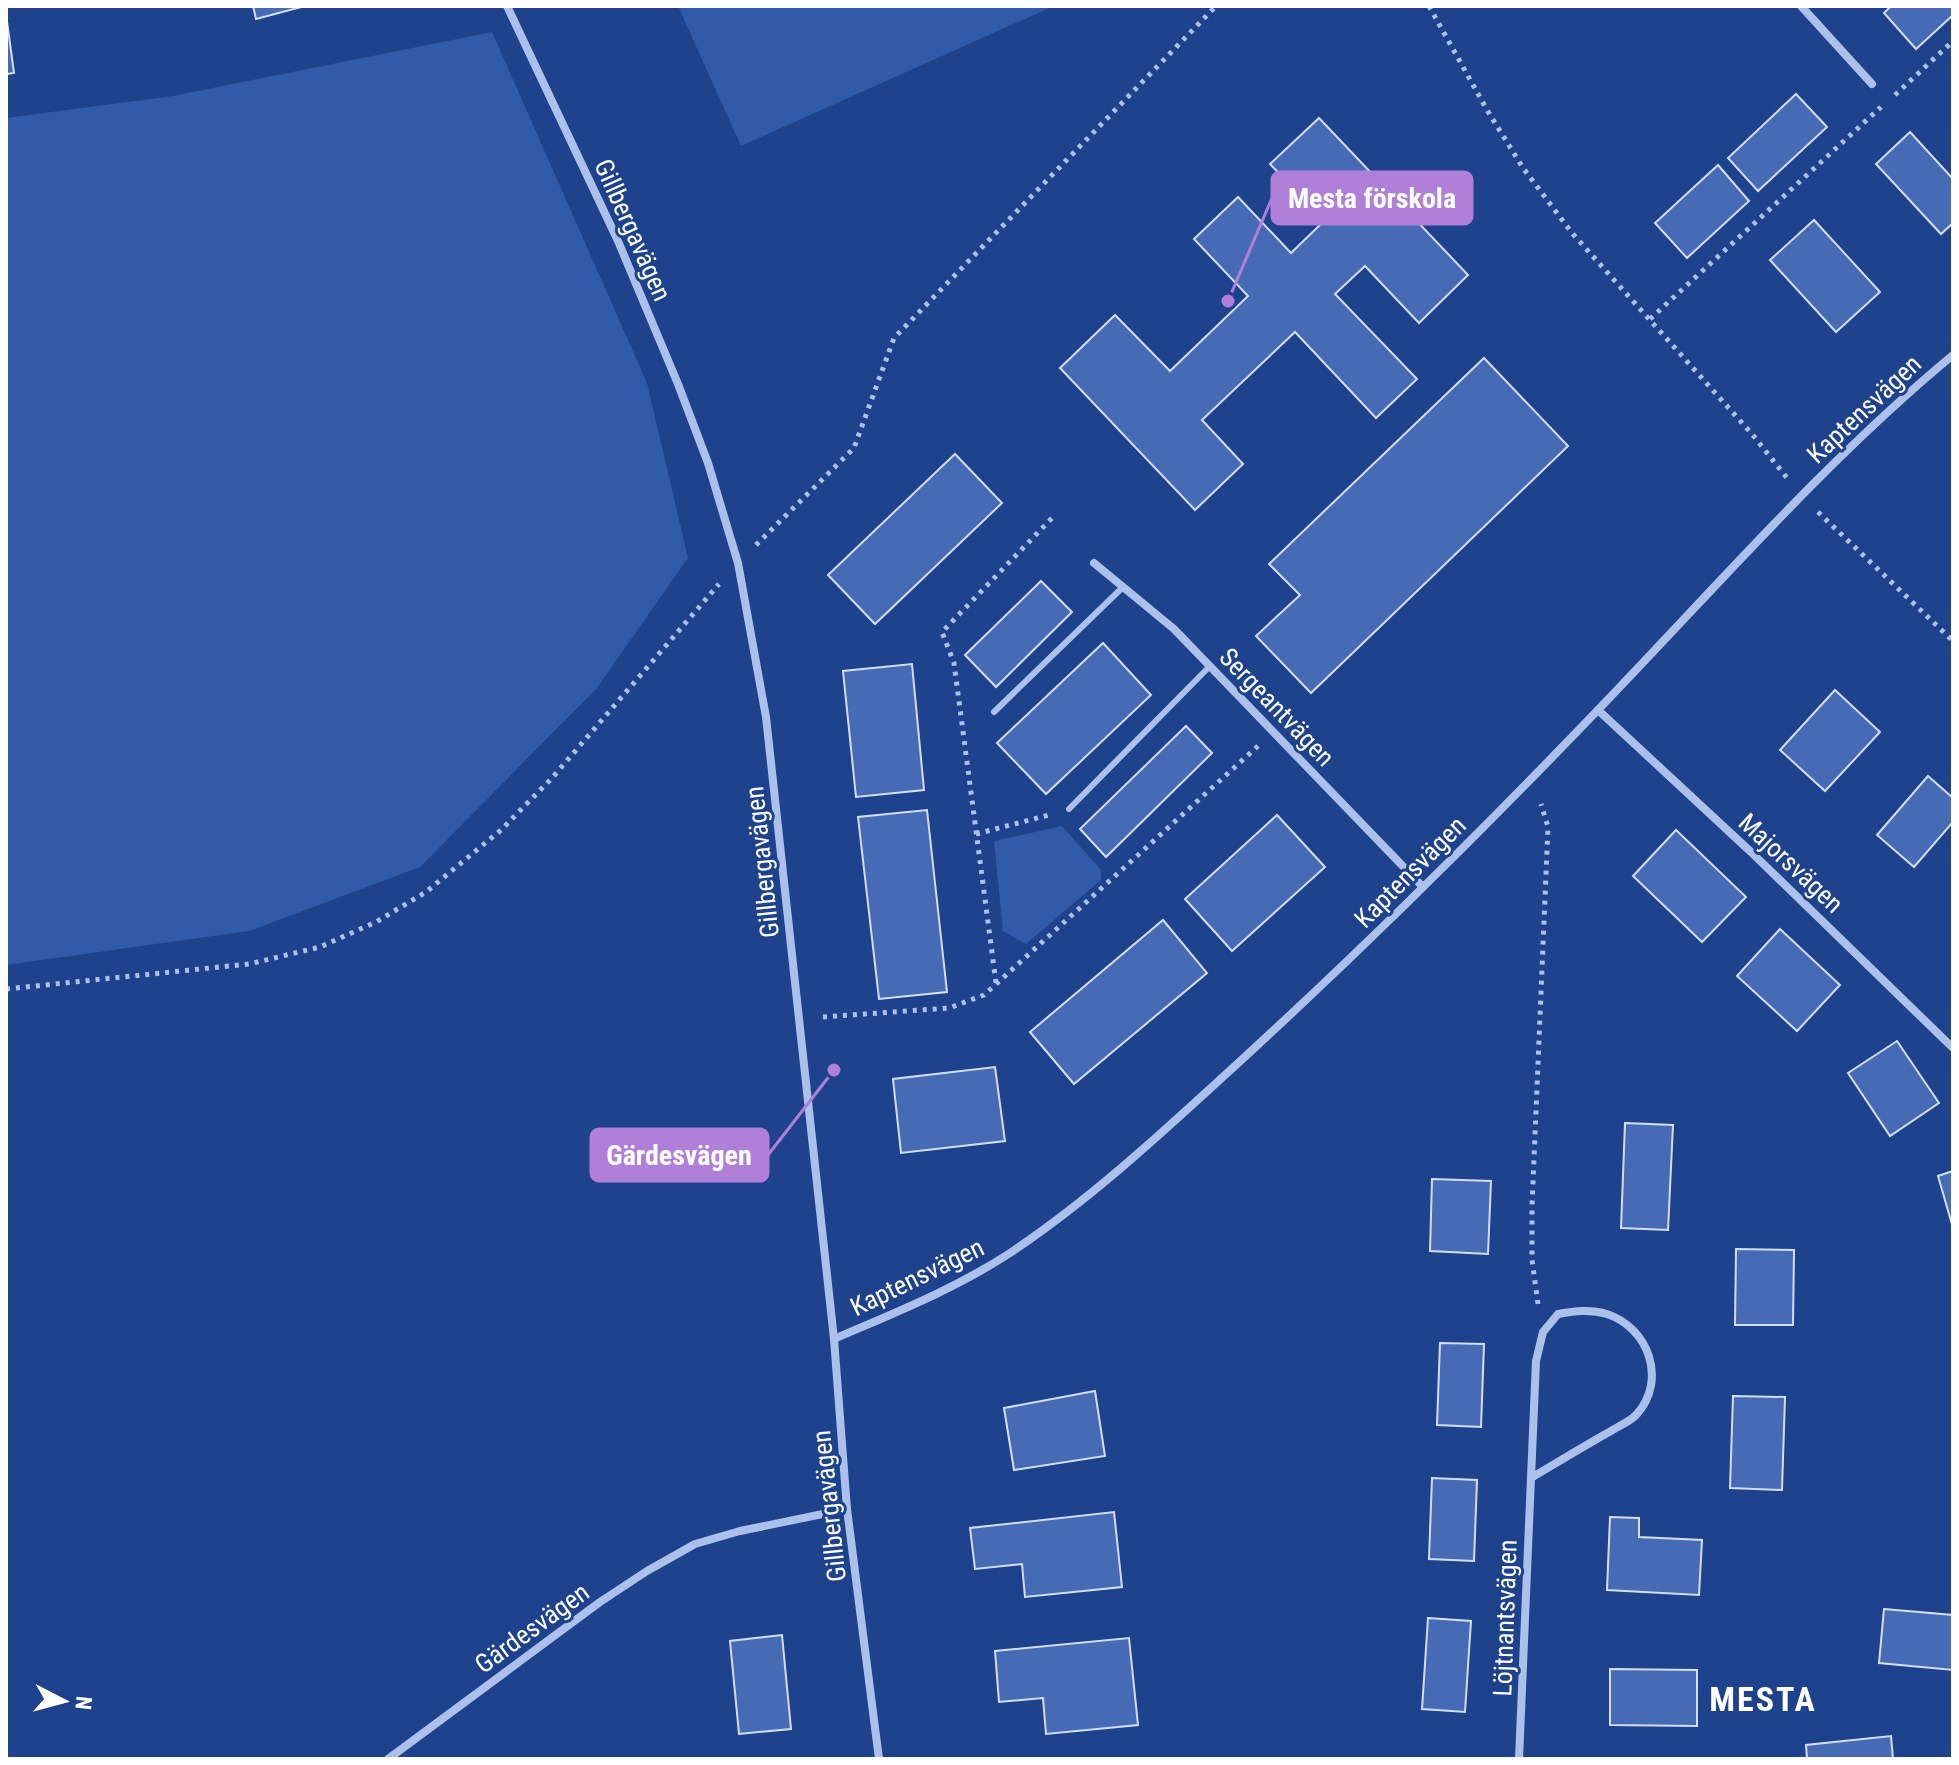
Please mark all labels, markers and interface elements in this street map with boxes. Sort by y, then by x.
street label: Gillbergavägen [588,154,678,306]
callout: Mesta förskola [1272,172,1472,224]
text: Mesta förskola [1288,182,1456,215]
street label: Kaptensvägen [1801,349,1927,469]
street label: Sergeantvägen [1213,642,1341,772]
street label: Gillbergavägen [739,785,785,939]
street label: Majorsvägen [1733,807,1849,919]
street label: Kaptensvägen [1348,810,1472,934]
callout: Gärdesvägen [591,1129,768,1181]
text: Gärdesvägen [606,1139,752,1172]
street label: Kaptensvägen [845,1232,989,1322]
street label: Gillbergavägen [806,1429,852,1583]
street label: Löjtnantsvägen [1487,1539,1523,1697]
street label: Gärdesvägen [469,1577,595,1679]
north arrow [24,1661,104,1741]
district label: MESTA [1709,1679,1817,1719]
text: N [70,1695,97,1711]

